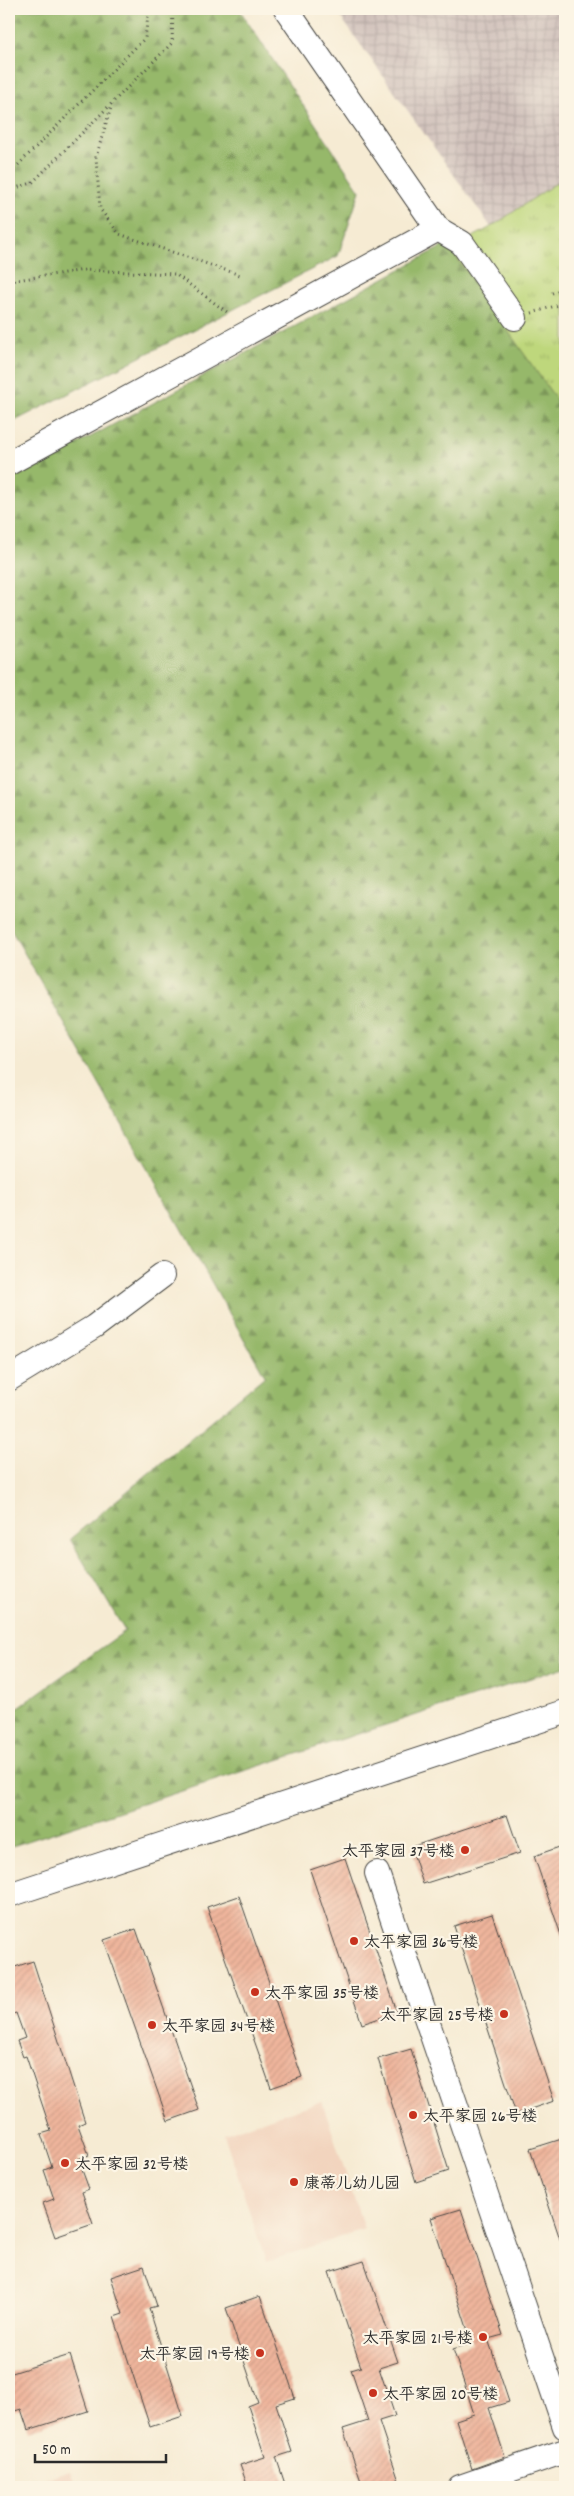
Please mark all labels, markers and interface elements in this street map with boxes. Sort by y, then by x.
place label: 太平家园 37号楼 [342,1841,455,1864]
marker: 太平家园 37号楼 [459,1844,471,1856]
place label: 太平家园 36号楼 [364,1932,479,1955]
marker: 太平家园 36号楼 [348,1935,360,1947]
place label: 太平家园 35号楼 [265,1983,379,2006]
marker: 太平家园 35号楼 [249,1986,261,1998]
place label: 太平家园 25号楼 [380,2005,494,2028]
marker: 太平家园 25号楼 [498,2008,510,2020]
place label: 太平家园 34号楼 [162,2016,275,2039]
marker: 太平家园 34号楼 [146,2019,158,2031]
place label: 太平家园 26号楼 [423,2106,538,2129]
marker: 太平家园 26号楼 [407,2109,419,2121]
place label: 太平家园 32号楼 [75,2154,189,2177]
marker: 太平家园 32号楼 [59,2157,71,2169]
place label: 康蒂儿幼儿园 [304,2173,400,2196]
marker: 康蒂儿幼儿园 [288,2176,300,2188]
place label: 太平家园 21号楼 [363,2328,473,2351]
marker: 太平家园 21号楼 [477,2331,489,2343]
place label: 太平家园 19号楼 [140,2344,250,2367]
marker: 太平家园 19号楼 [254,2347,266,2359]
place label: 太平家园 20号楼 [383,2384,498,2407]
marker: 太平家园 20号楼 [367,2387,379,2399]
scale bar [35,2431,166,2463]
text: 50 m [42,2440,71,2462]

